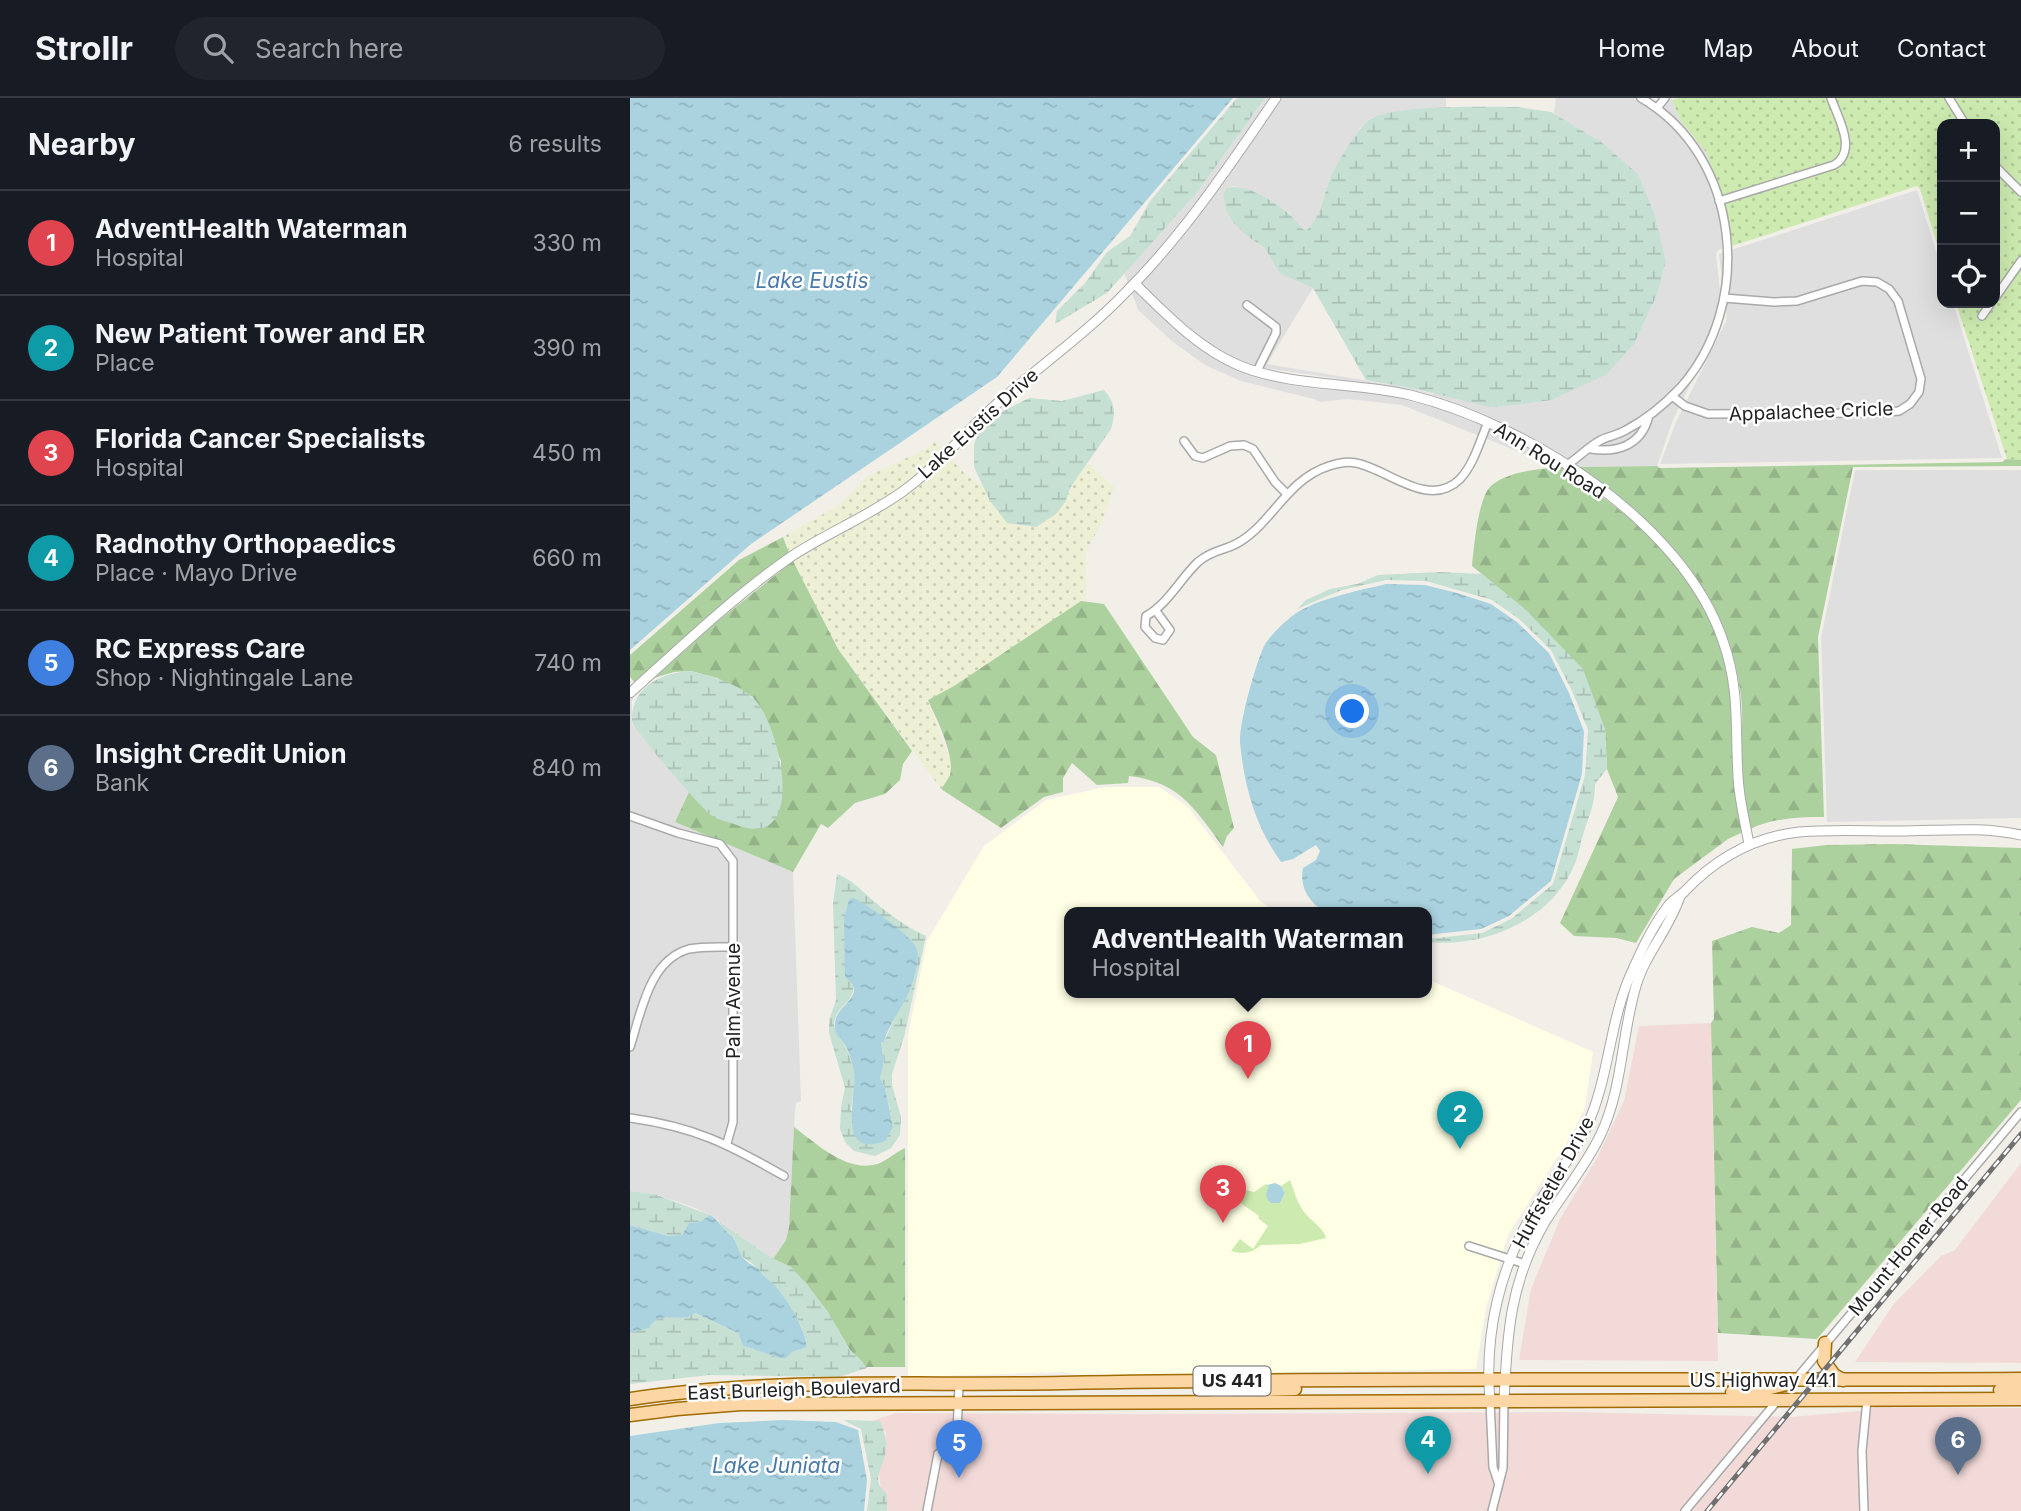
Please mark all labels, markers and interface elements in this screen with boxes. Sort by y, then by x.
search box [175,17,665,80]
text: Strollr [35,28,133,68]
icon: search [199,29,237,67]
text: Search here [255,33,404,64]
text: Home [1598,34,1665,63]
text: Map [1703,34,1753,63]
text: About [1791,34,1859,63]
text: Contact [1897,34,1986,63]
map controls [1937,119,2000,308]
button: + [1937,119,2000,182]
text: Nearby [28,126,136,162]
text: 6 results [508,130,602,158]
button: − [1937,182,2000,245]
text: AdventHealth Waterman [95,213,408,244]
text: 1 [46,229,56,257]
text: 330 m [532,229,602,257]
text: Hospital [95,244,184,272]
button: locate [1937,245,2000,308]
water label: Lake Eustis [755,268,869,293]
text: New Patient Tower and ER [95,318,425,349]
text: 2 [44,334,58,362]
text: 390 m [532,334,602,362]
text: Place [95,349,155,377]
street label: Lake Eustis Drive [913,363,1043,483]
street label: Appalachee Cricle [1728,397,1894,426]
street label: Ann Rou Road [1490,417,1610,504]
text: Florida Cancer Specialists [95,423,426,454]
text: 3 [44,439,58,467]
text: 450 m [532,439,602,467]
text: Hospital [95,454,184,482]
text: Radnothy Orthopaedics [95,528,396,559]
text: 4 [43,544,59,572]
text: 660 m [532,544,602,572]
text: Place · Mayo Drive [95,559,297,587]
text: RC Express Care [95,633,305,664]
text: 5 [44,649,58,677]
text: 740 m [534,649,602,677]
text: Shop · Nightingale Lane [95,664,353,692]
your location [1335,694,1369,728]
text: Insight Credit Union [95,738,347,769]
text: 6 [44,754,58,782]
text: 840 m [532,754,602,782]
text: Bank [95,769,149,797]
popup [1064,907,1432,998]
text: AdventHealth Waterman [1092,923,1404,954]
street label: Palm Avenue [722,943,745,1059]
text: Hospital [1092,954,1181,982]
pin: 1 [1225,1021,1271,1079]
pin: 2 [1437,1091,1483,1149]
street label: Huffstetler Drive [1508,1112,1599,1252]
pin: 3 [1200,1165,1246,1223]
street label: Mount Homer Road [1844,1172,1973,1320]
road number: US 441 [1194,1366,1270,1396]
street label: US Highway 441 [1689,1369,1837,1392]
street label: East Burleigh Boulevard [687,1374,901,1405]
pin: 4 [1405,1416,1451,1474]
pin: 6 [1935,1417,1981,1475]
pin: 5 [936,1420,982,1478]
water label: Lake Juniata [712,1453,840,1478]

